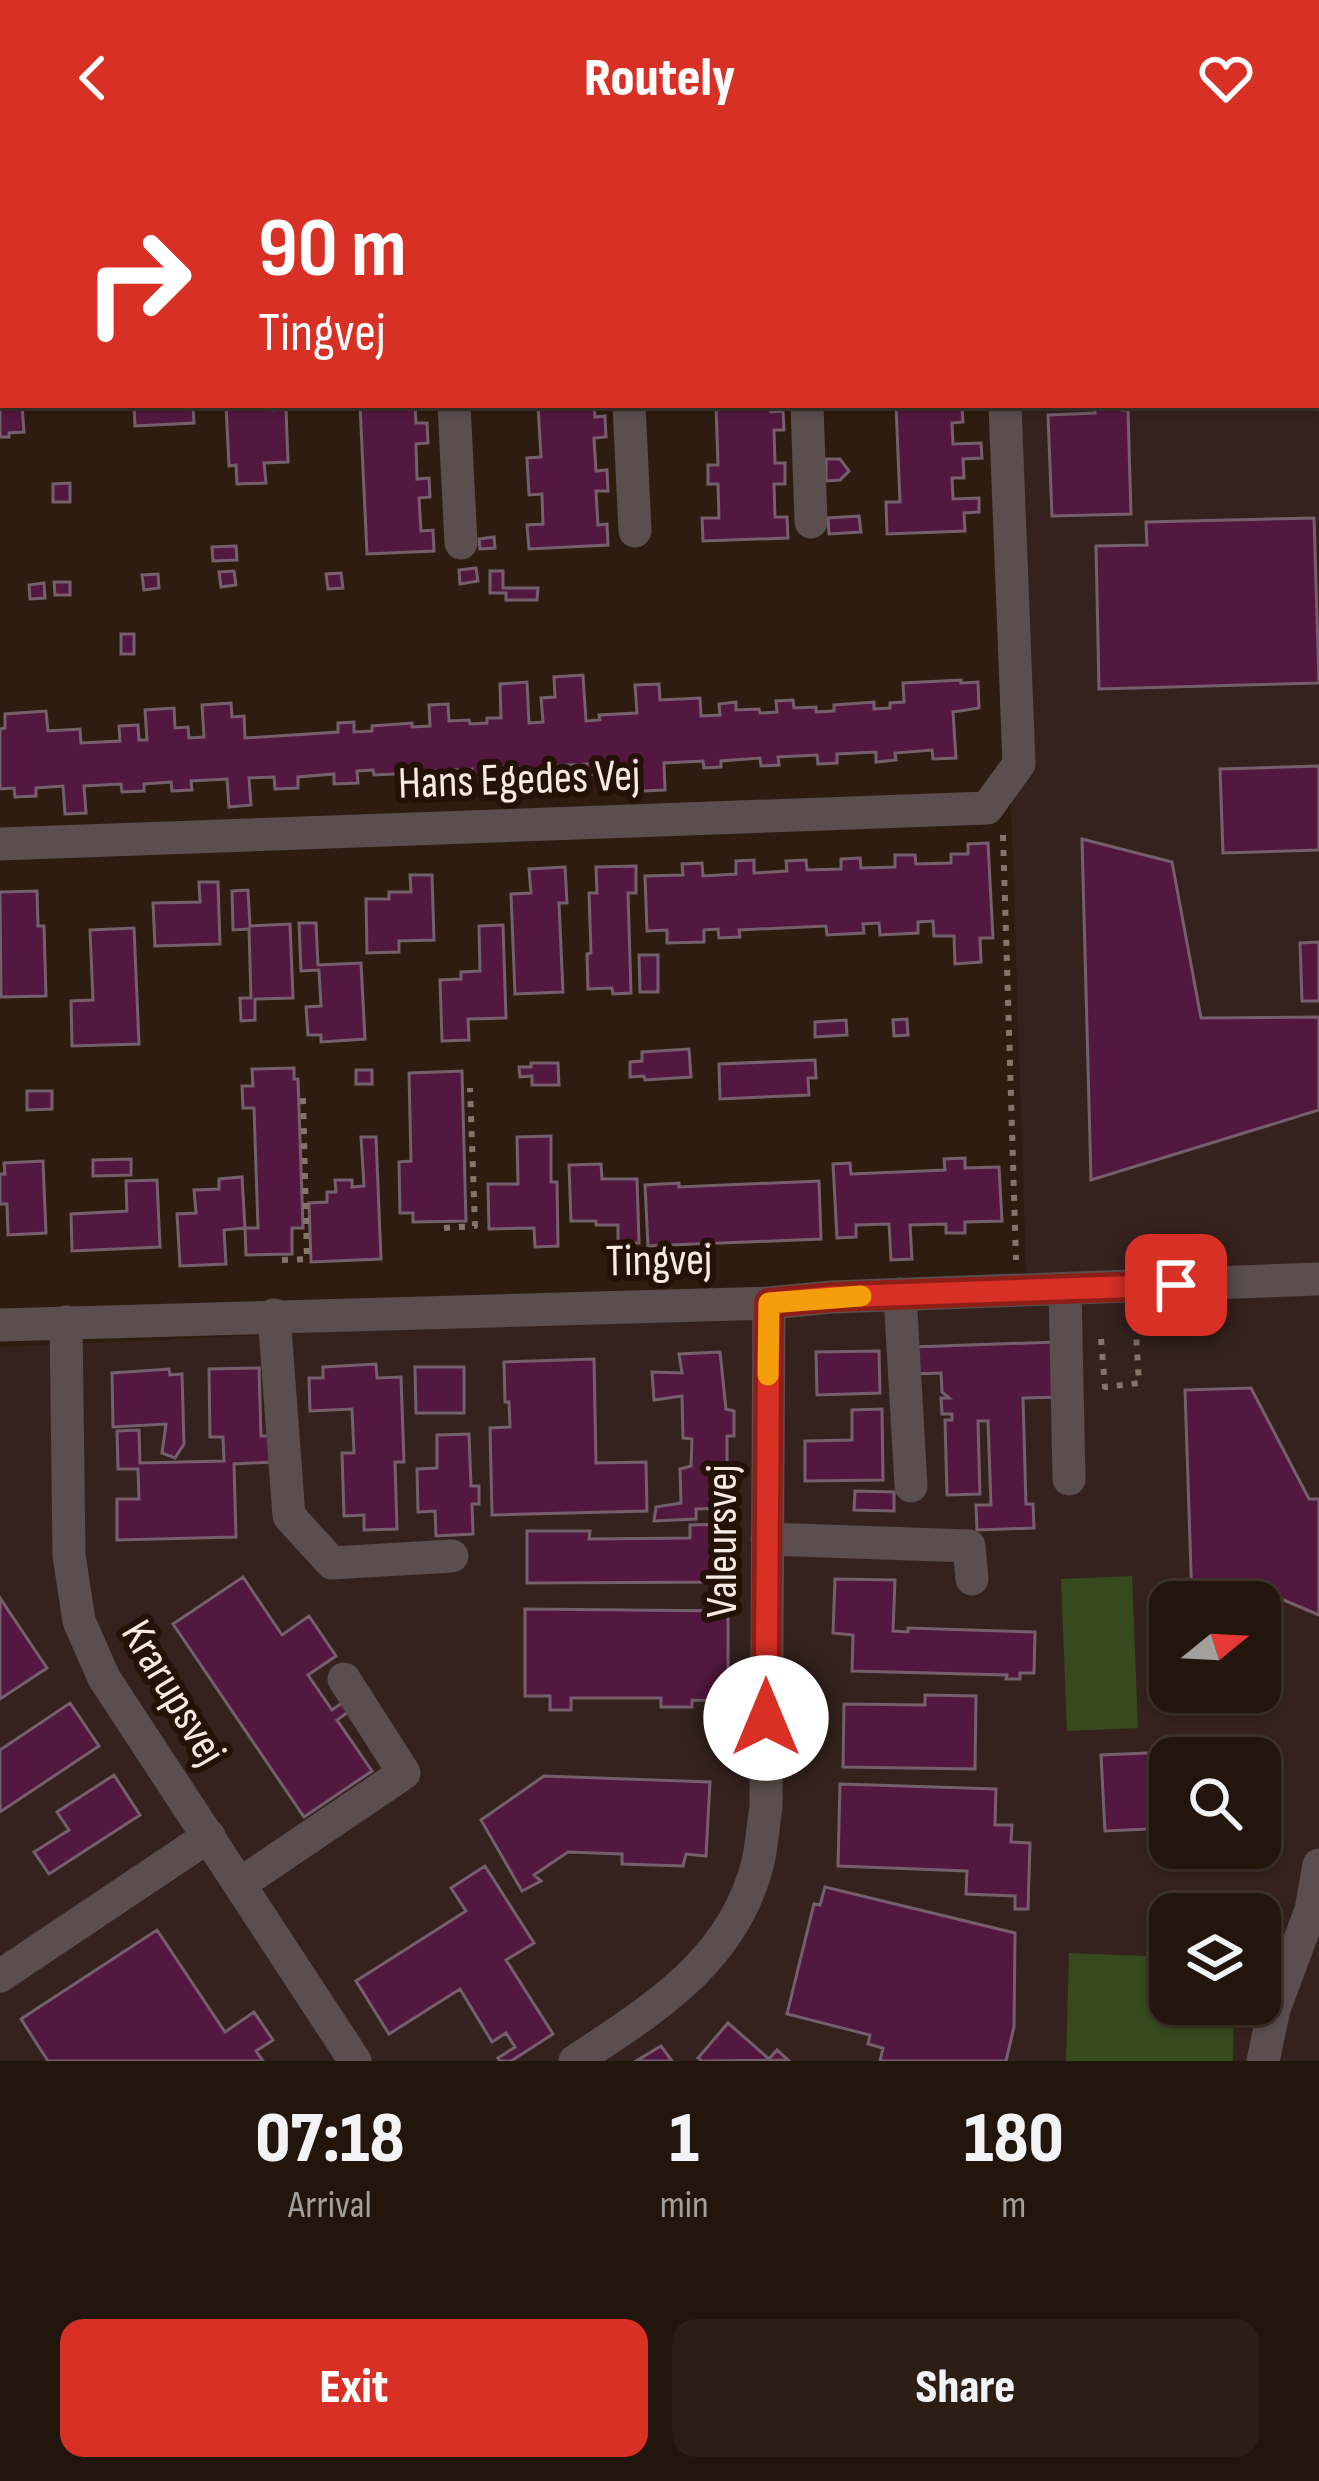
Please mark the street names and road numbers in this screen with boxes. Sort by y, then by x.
street label: Hans Egedes Vej [397,748,641,812]
street label: Tingvej [605,1233,713,1289]
street label: Valeursvej [695,1465,750,1617]
street label: Krarupsvej [108,1611,238,1775]

